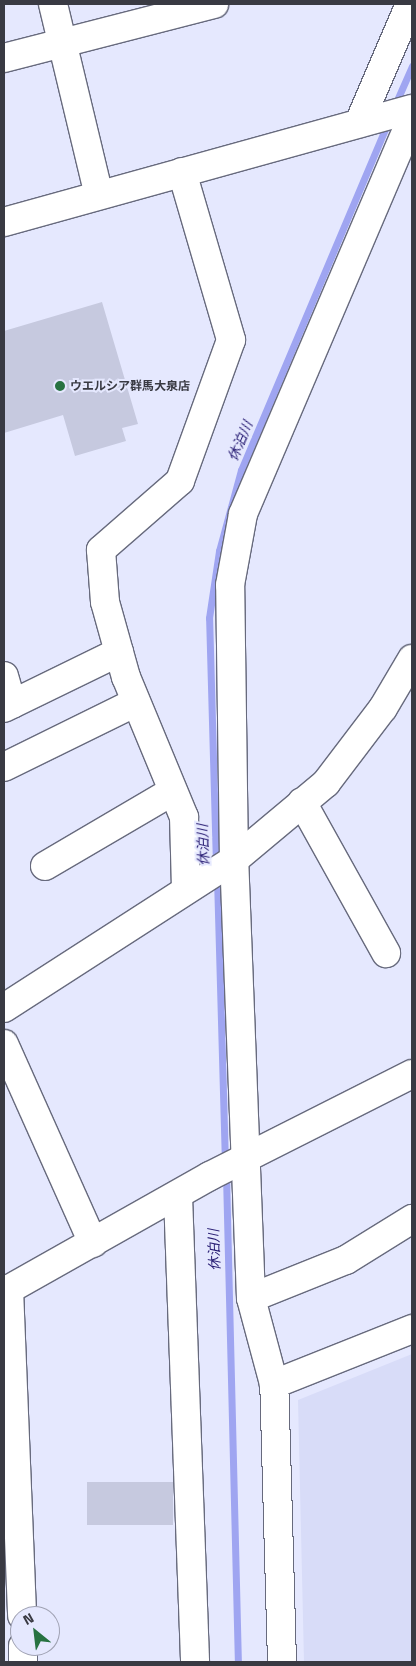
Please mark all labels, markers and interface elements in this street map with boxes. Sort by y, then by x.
place label: ウエルシア群馬大泉店 [70,379,190,393]
marker: ウエルシア群馬大泉店 [54,380,66,392]
water label: 休泊川 [224,418,256,464]
water label: 休泊川 [194,824,212,866]
water label: 休泊川 [205,1229,223,1271]
north arrow [10,1606,60,1656]
text: N [19,1607,37,1630]

